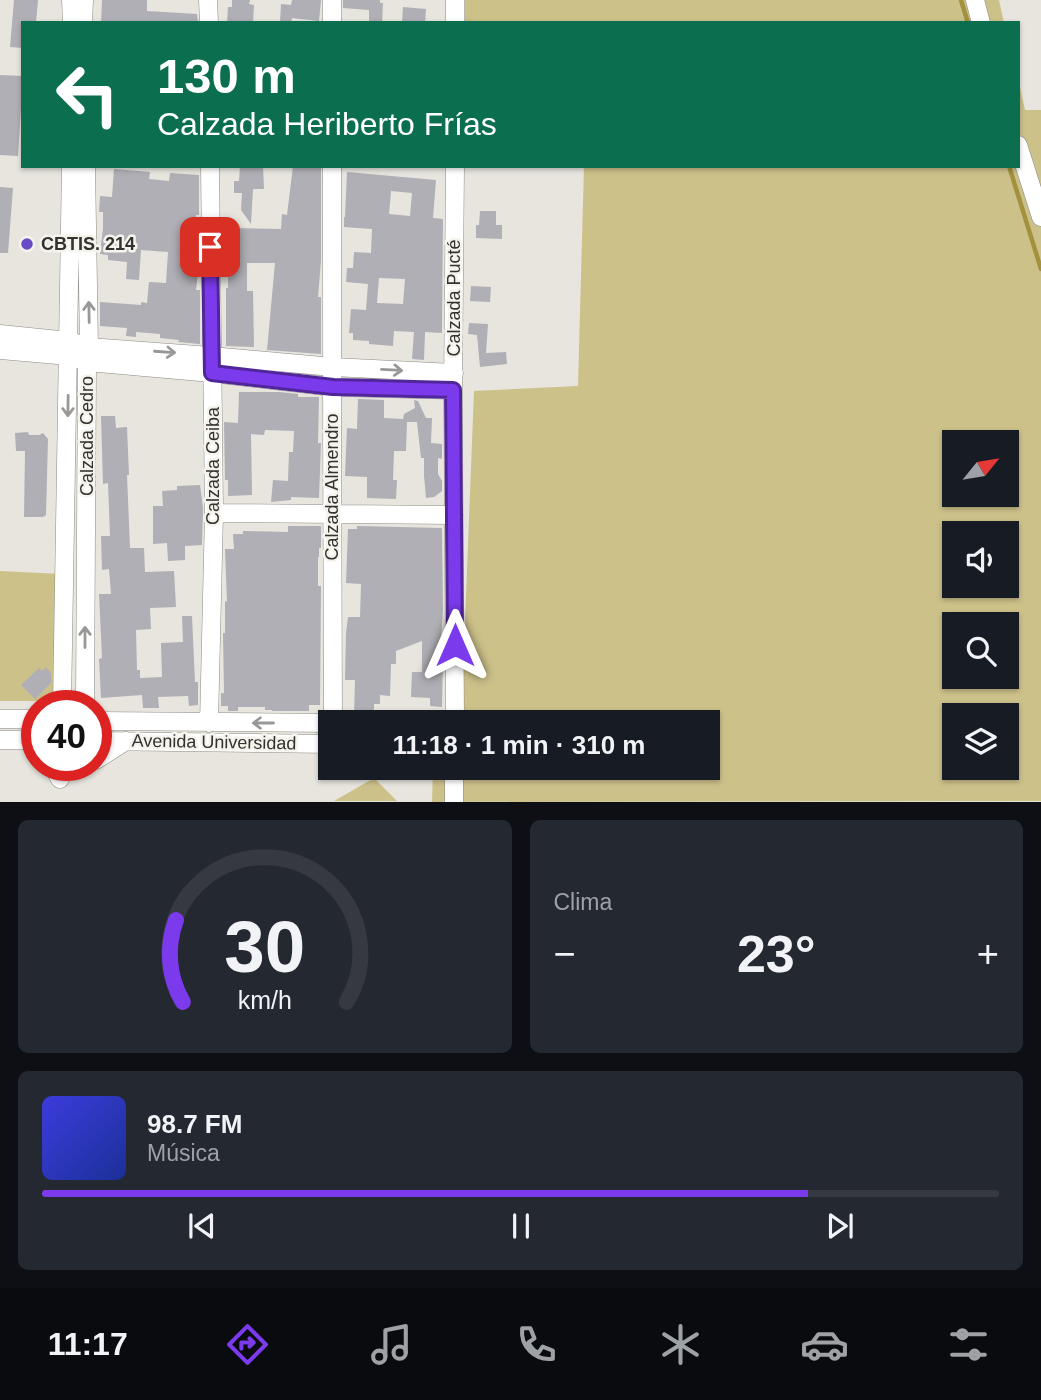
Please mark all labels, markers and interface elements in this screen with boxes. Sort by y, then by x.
icon: left [42,49,133,140]
text: 130 m [157,49,296,103]
text: Calzada Heriberto Frías [157,106,497,142]
pin [180,217,240,277]
icon: arrive [191,228,229,266]
place label: CBTIS. 214 [41,234,135,254]
marker: CBTIS. 214 [19,236,35,252]
street label: Calzada Pucté [444,239,464,357]
one-way arrow [82,300,95,323]
one-way arrow [153,346,176,359]
one-way arrow [380,363,403,376]
street label: Calzada Cedro [77,376,97,496]
one-way arrow [61,394,75,417]
street label: Calzada Ceiba [203,406,223,525]
street label: Calzada Almendro [322,413,342,561]
north arrow [942,430,1018,508]
map controls [942,430,1019,780]
button: sound [942,521,1019,598]
position arrow [418,608,492,682]
button: search [942,612,1019,689]
one-way arrow [78,626,92,649]
speed limit sign: 40 [21,690,112,781]
button: layers [942,703,1019,780]
one-way arrow [251,716,274,730]
text: 11:18 · 1 min · 310 m [393,730,645,760]
street label: Avenida Universidad [131,731,297,753]
text: Clima [554,889,612,915]
text: 30 [224,907,305,988]
text: 23° [737,925,816,983]
text: − [554,933,576,975]
text: + [977,933,999,975]
text: km/h [238,986,292,1014]
text: 98.7 FM [147,1109,242,1139]
text: Música [147,1140,220,1166]
icon: previous [183,1207,221,1245]
icon: pause [502,1207,540,1245]
icon: next [821,1207,859,1245]
icon: directions [223,1320,272,1369]
icon: music [367,1320,416,1369]
icon: phone [512,1320,561,1369]
icon: climate [656,1320,705,1369]
icon: car [800,1320,849,1369]
icon: filters [944,1320,993,1369]
text: 11:17 [48,1326,128,1362]

